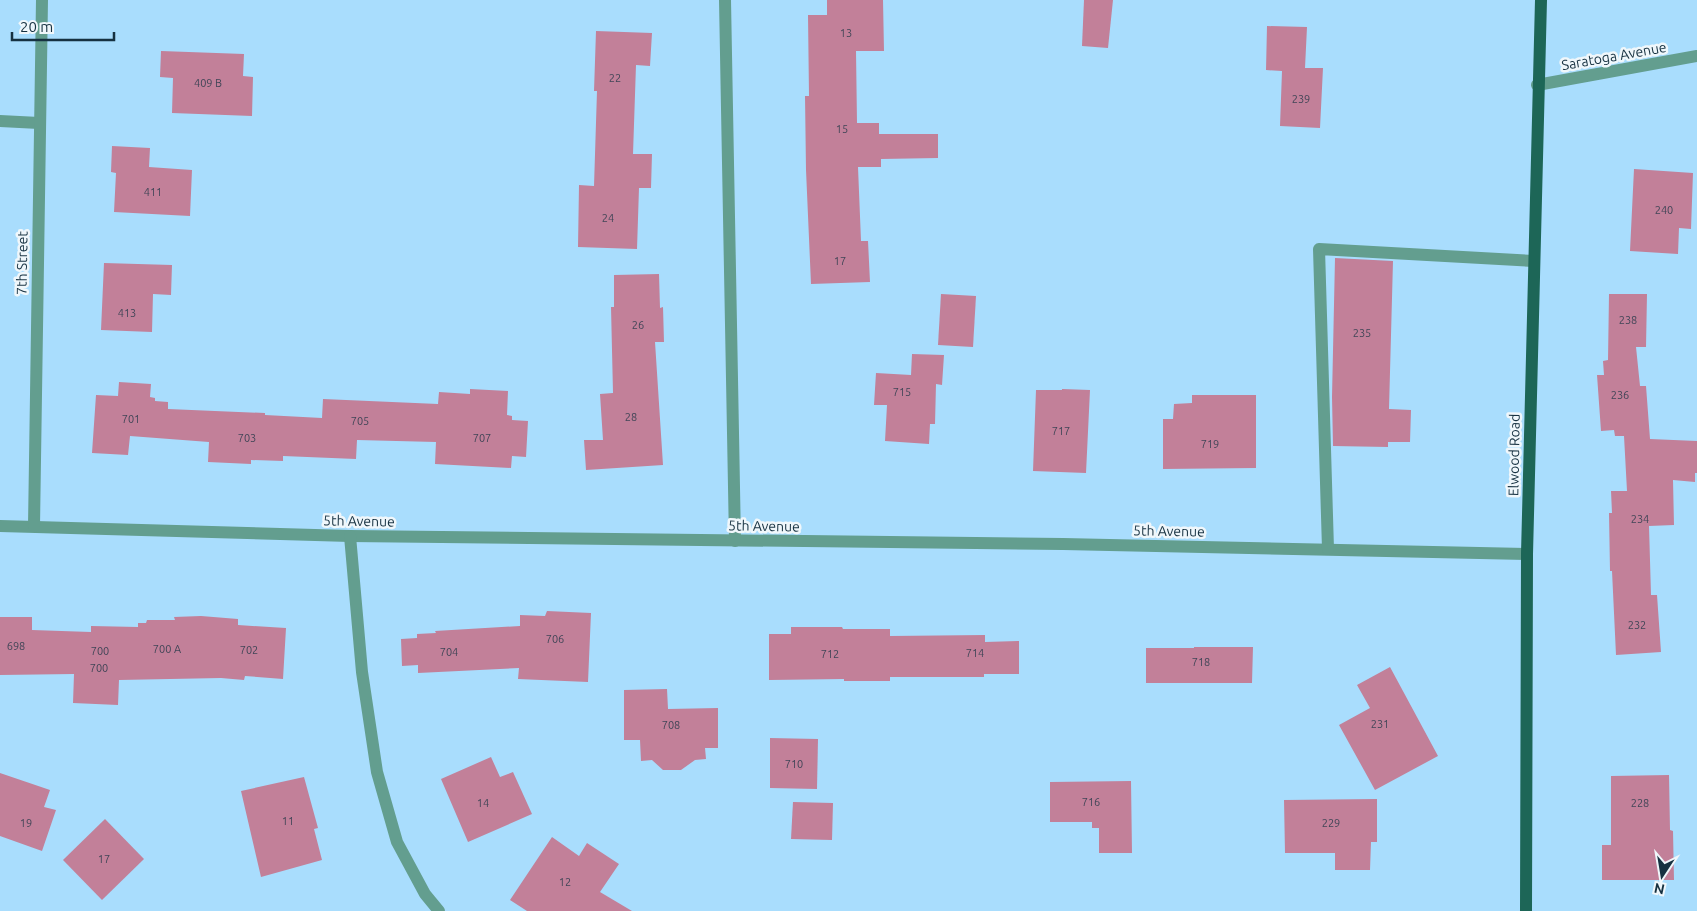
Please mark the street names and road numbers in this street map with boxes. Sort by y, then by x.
street label: Saratoga Avenue [1560,39,1668,73]
street label: 7th Street [13,231,31,295]
street label: Elwood Road [1505,414,1523,496]
street label: 5th Avenue [323,512,395,530]
street label: 5th Avenue [728,517,800,535]
street label: 5th Avenue [1133,522,1205,540]

